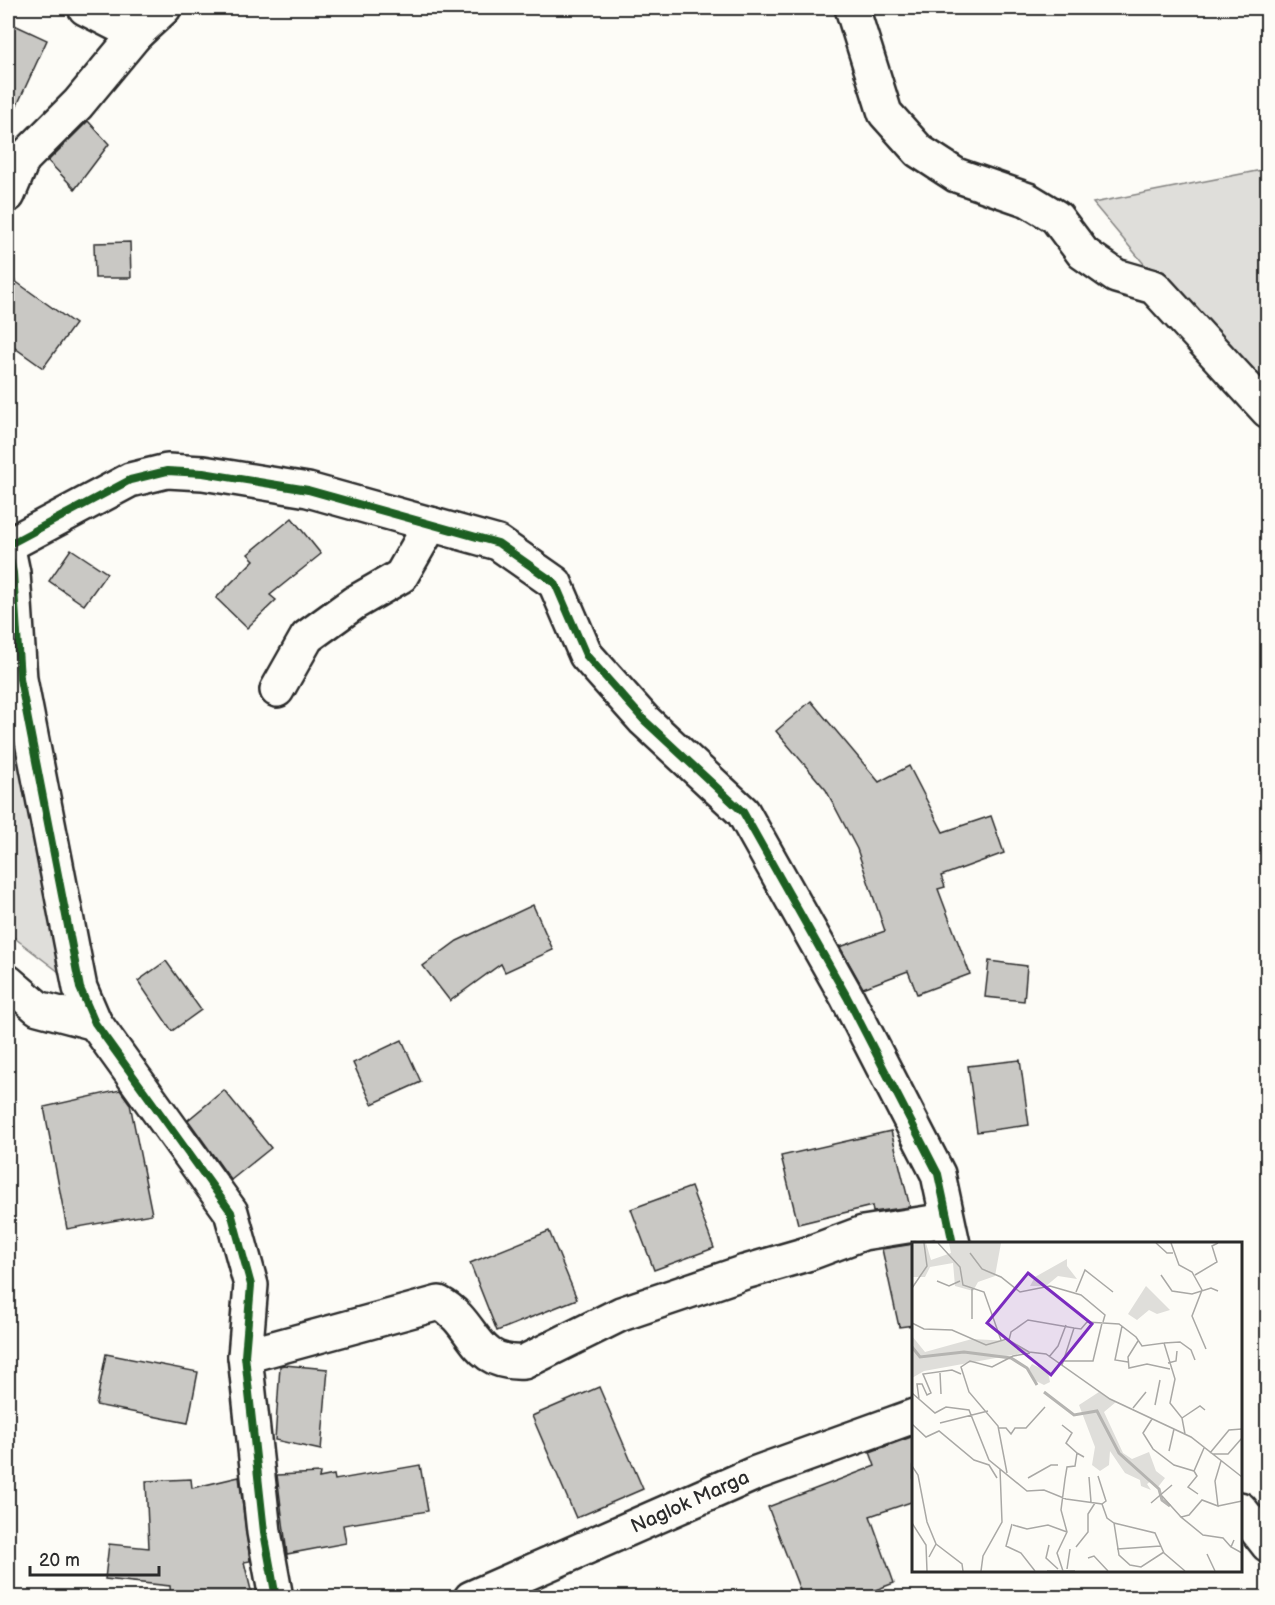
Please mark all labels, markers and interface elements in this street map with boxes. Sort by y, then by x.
inset map [912,1242,1242,1572]
street label: Naglok Marga [627,1465,753,1539]
scale bar [30,1539,159,1577]
text: 20 m [39,1550,80,1571]

